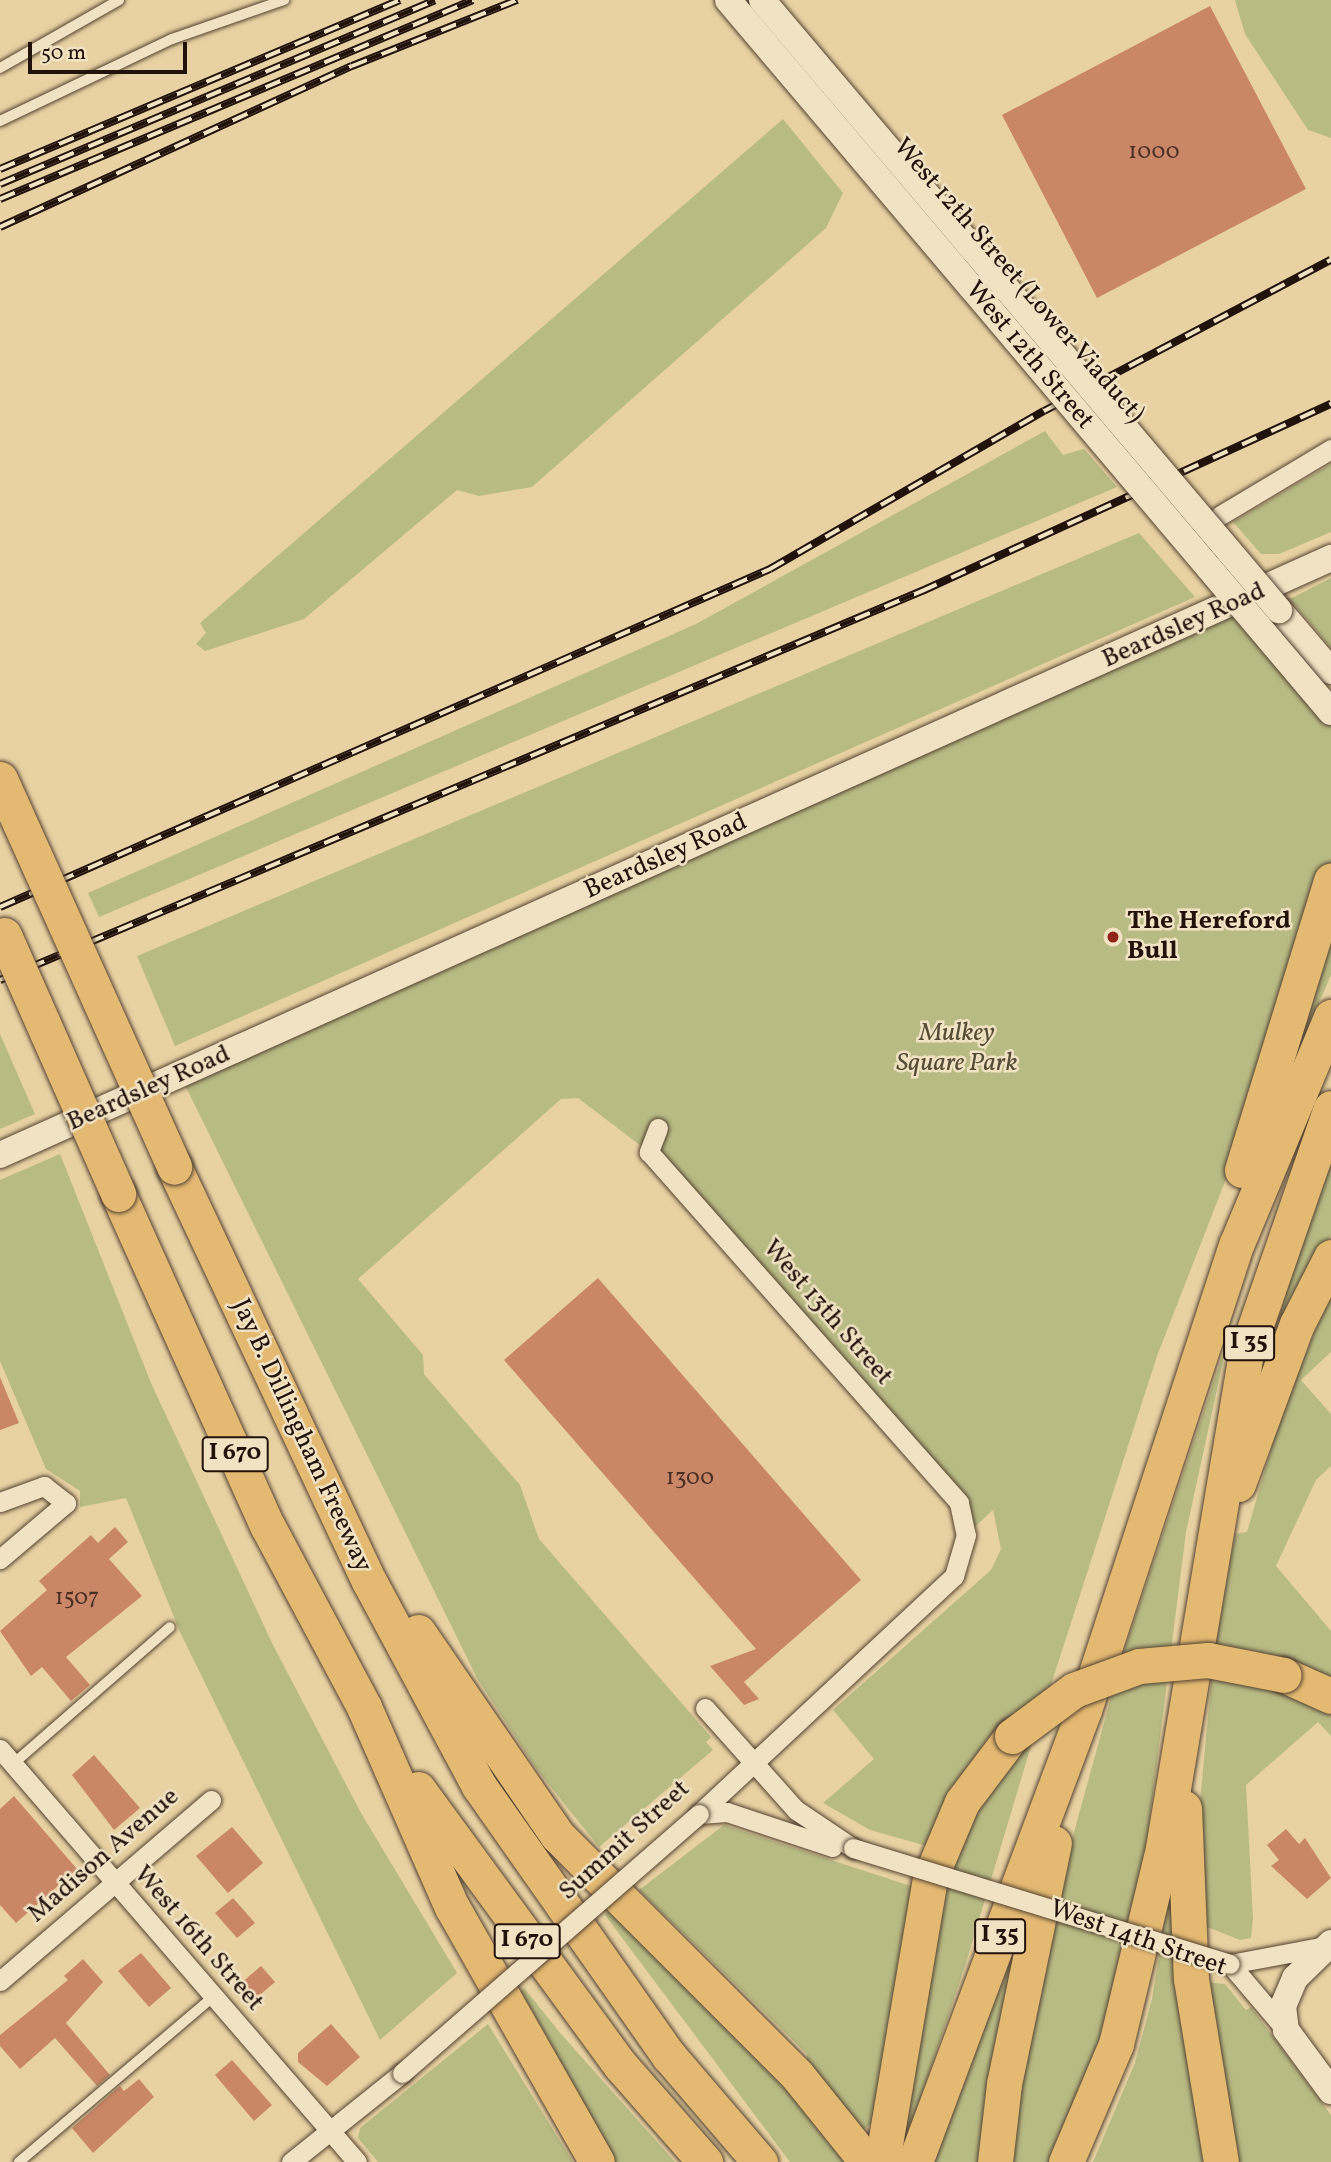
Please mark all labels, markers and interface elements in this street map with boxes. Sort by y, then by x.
scale bar [32,28,191,72]
text: 50 m [41,39,86,68]
street label: West 12th Street (Lower Viaduct) [886,132,1150,430]
house number: 1000 [1128,138,1180,166]
street label: West 12th Street [958,276,1100,436]
street label: Beardsley Road [1097,576,1271,676]
street label: Beardsley Road [579,807,753,907]
place label: The Hereford Bull [1127,906,1291,968]
marker: The Hereford Bull [1105,929,1121,945]
park label: Mulkey Square Park [896,1018,1018,1080]
street label: Beardsley Road [62,1039,236,1139]
street label: West 13th Street [755,1234,899,1392]
street label: Jay B. Dillingham Freeway [224,1294,378,1578]
road number: I 35 [1223,1322,1275,1364]
road number: I 670 [200,1434,270,1474]
house number: 1300 [666,1464,714,1492]
house number: 1507 [55,1584,99,1612]
street label: Summit Street [553,1774,697,1908]
street label: Madison Avenue [22,1782,186,1930]
street label: West 16th Street [126,1860,270,2018]
street label: West 14th Street [1045,1894,1231,1984]
road number: I 35 [974,1915,1026,1956]
road number: I 670 [492,1920,562,1962]

